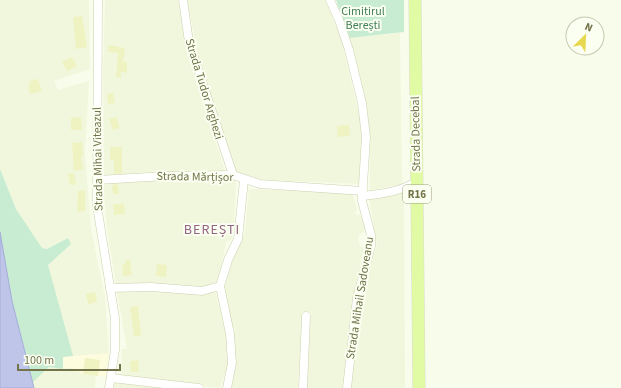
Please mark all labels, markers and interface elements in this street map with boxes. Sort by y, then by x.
park label: Cimitirul Berești [341,3,385,34]
north arrow [565,16,605,56]
text: N [582,19,595,36]
street label: Strada Tudor Arghezi [181,37,227,141]
street label: Strada Decebal [407,96,425,172]
street label: Strada Mihai Viteazul [89,107,107,211]
street label: Strada Mărțișor [156,168,234,186]
road number: R16 [403,185,431,203]
district label: BEREȘTI [184,220,240,240]
street label: Strada Mihail Sadoveanu [342,235,378,361]
scale bar [18,346,120,372]
text: 100 m [24,352,54,369]

